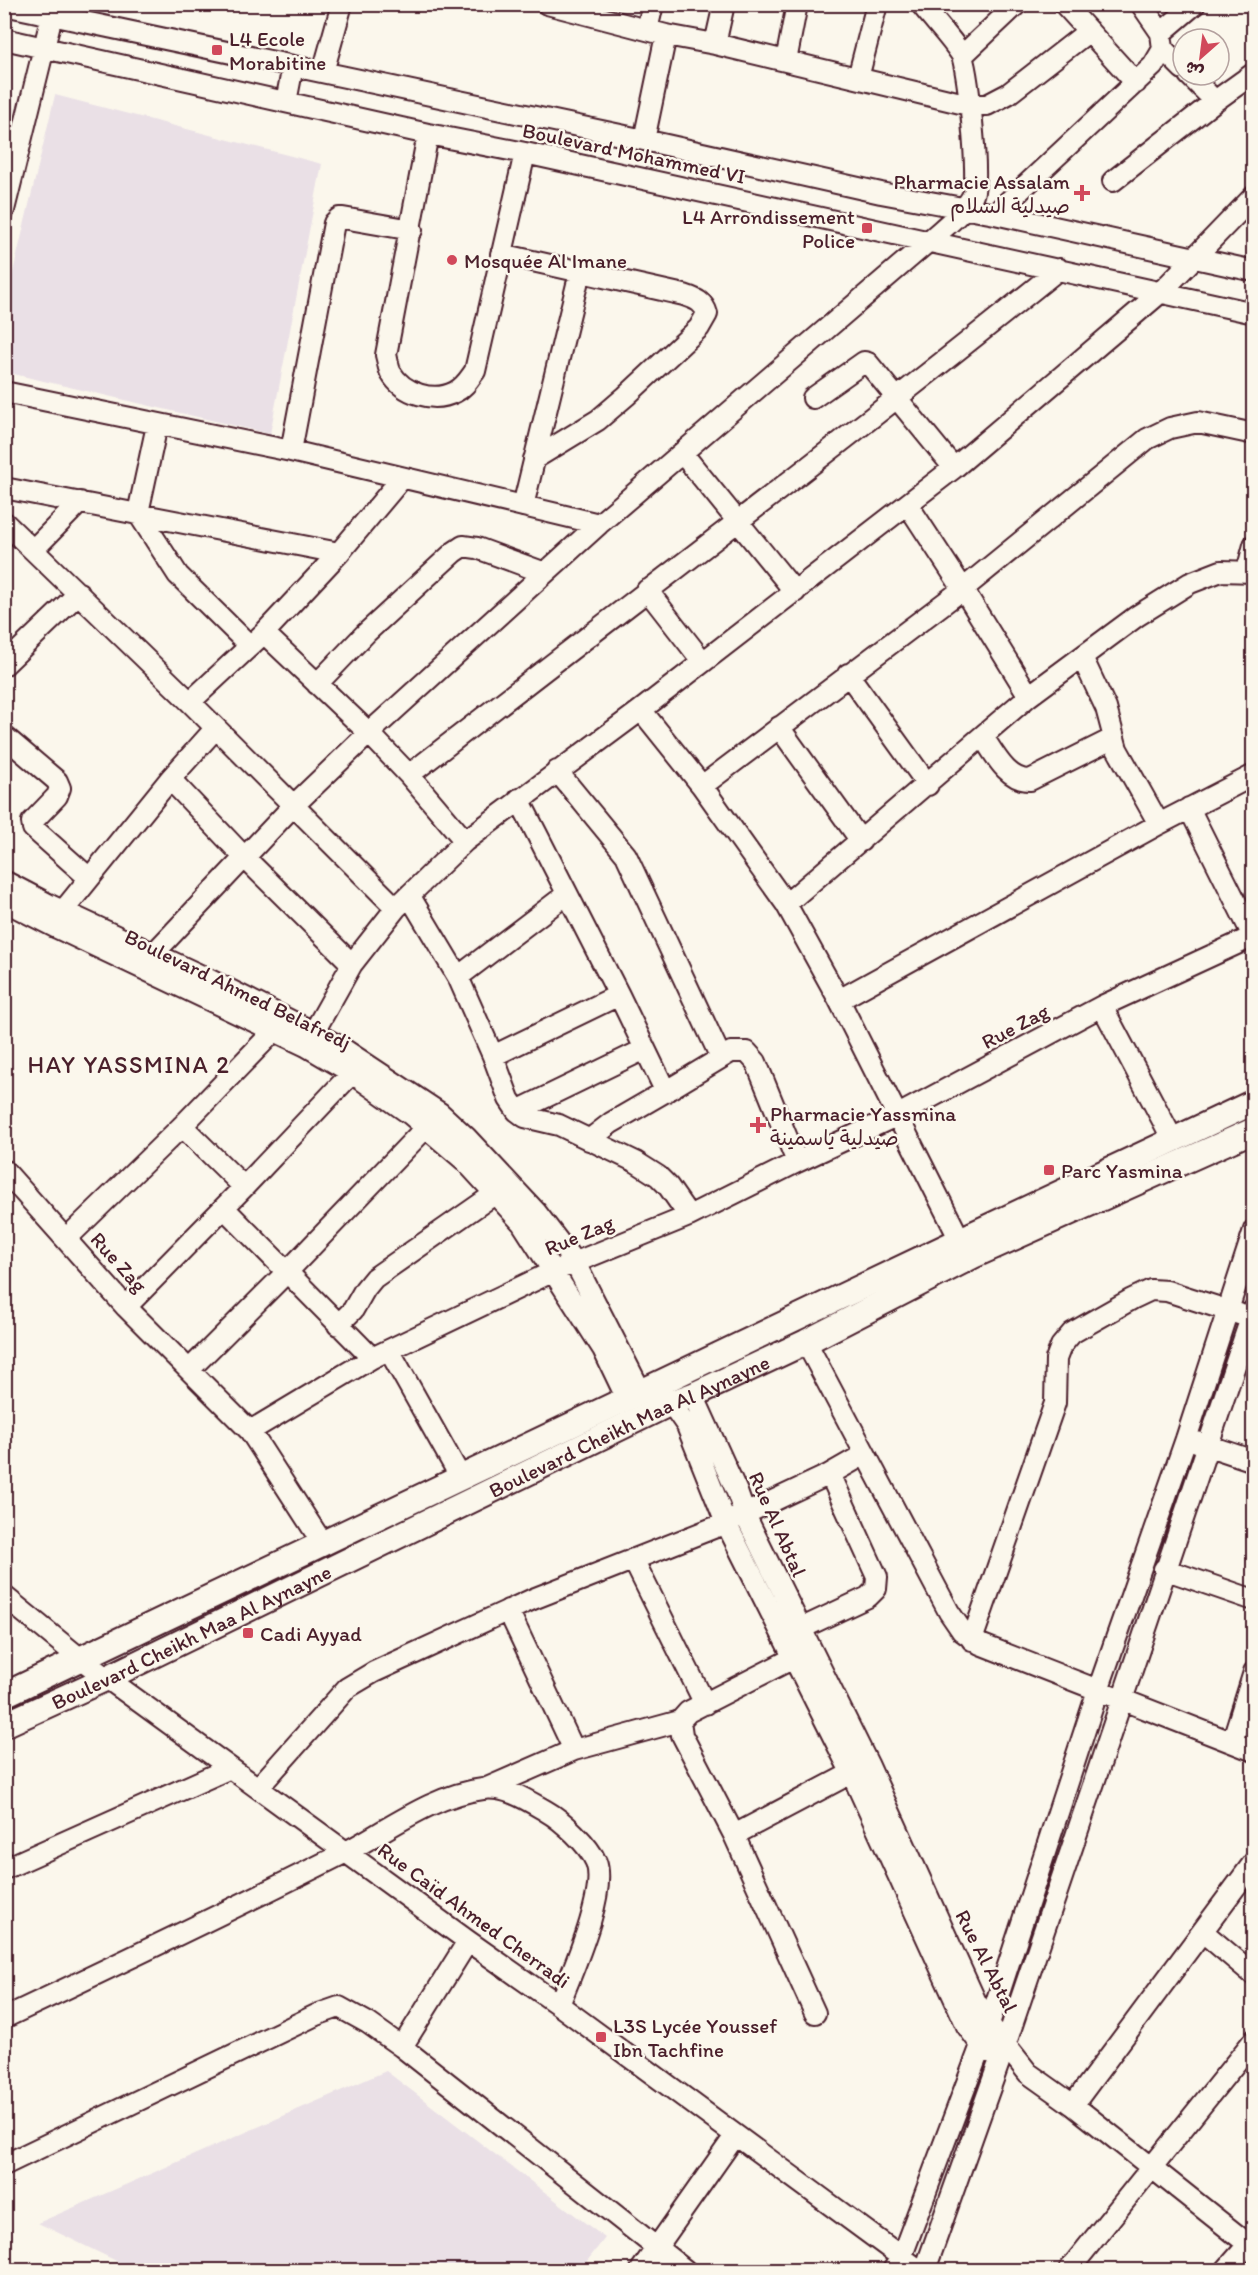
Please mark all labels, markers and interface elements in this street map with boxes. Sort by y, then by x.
place label: L4 Ecole Morabitine [229,26,326,75]
north arrow [1171,27,1231,87]
marker: L4 Ecole Morabitine [210,43,224,57]
text: ش [1182,57,1206,82]
street label: Boulevard Mohammed VI [520,117,748,189]
place label: Pharmacie Assalam صيدلية السلام [894,169,1070,222]
marker: Pharmacie Assalam صيدلية السلام [1075,186,1089,200]
place label: L4 Arrondissement Police [682,204,855,253]
marker: L4 Arrondissement Police [860,221,874,235]
place label: Mosquée Al Imane [464,248,627,273]
marker: Mosquée Al Imane [445,253,459,267]
street label: Boulevard Ahmed Belafredj [121,923,355,1055]
street label: Rue Zag [977,998,1053,1054]
district label: HAY YASSMINA 2 [28,1050,230,1079]
place label: Pharmacie Yassmina صيدلية ياسمينة [770,1101,956,1150]
marker: Pharmacie Yassmina صيدلية ياسمينة [751,1118,765,1132]
place label: Parc Yasmina [1061,1158,1183,1183]
marker: Parc Yasmina [1042,1163,1056,1177]
street label: Rue Zag [541,1209,618,1261]
street label: Rue Zag [85,1227,153,1298]
street label: Boulevard Cheikh Maa Al Aynayne [484,1349,773,1503]
street label: Rue Al Abtal [744,1468,812,1580]
street label: Boulevard Cheikh Maa Al Aynayne [47,1558,335,1714]
place label: Cadi Ayyad [260,1621,362,1646]
marker: Cadi Ayyad [241,1626,255,1640]
street label: Rue Caïd Ahmed Cherradi [373,1837,575,1993]
street label: Rue Al Abtal [950,1905,1024,2017]
place label: L3S Lycée Youssef Ibn Tachfine [613,2013,777,2062]
marker: L3S Lycée Youssef Ibn Tachfine [594,2030,608,2044]

